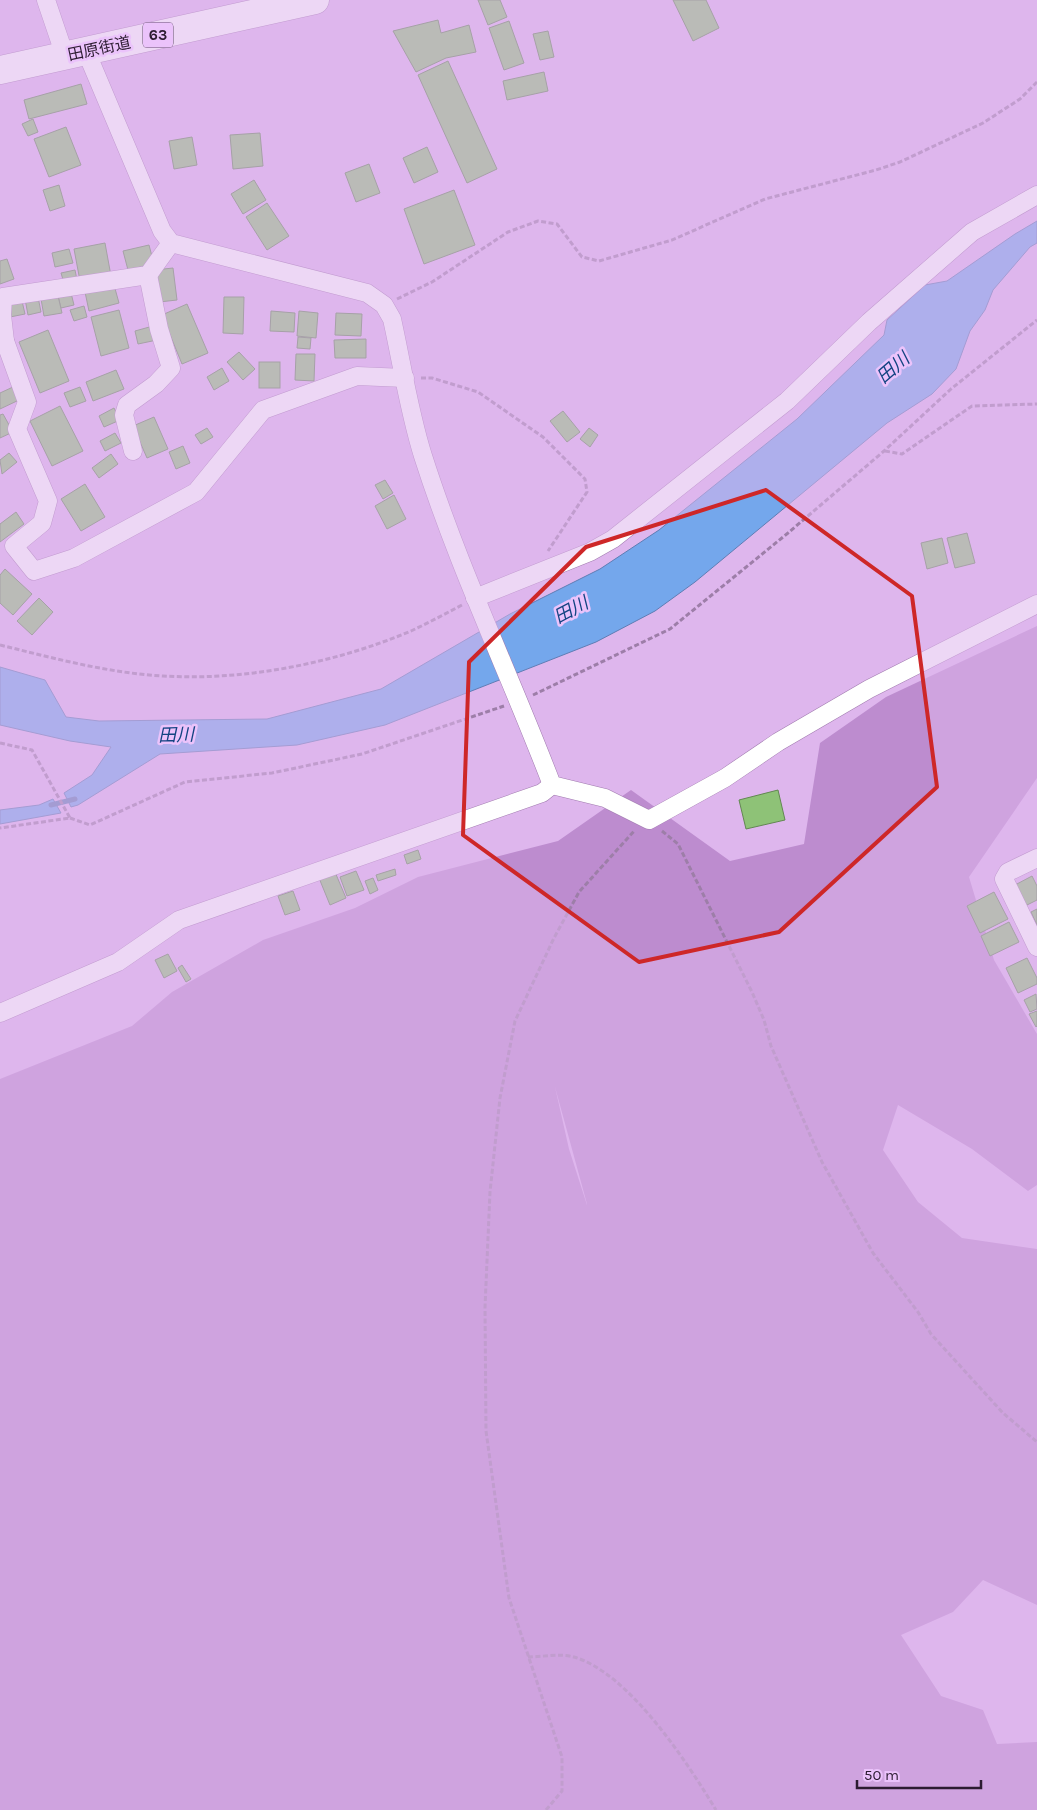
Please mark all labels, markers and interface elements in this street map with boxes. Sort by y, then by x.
road number: 63 [143,22,173,48]
street label: 田原街道 [66,33,132,64]
water label: 田川 [872,347,915,388]
water label: 田川 [550,591,594,628]
water label: 田川 [158,723,196,747]
scale bar [857,1758,981,1790]
text: 50 m [864,1766,899,1784]

